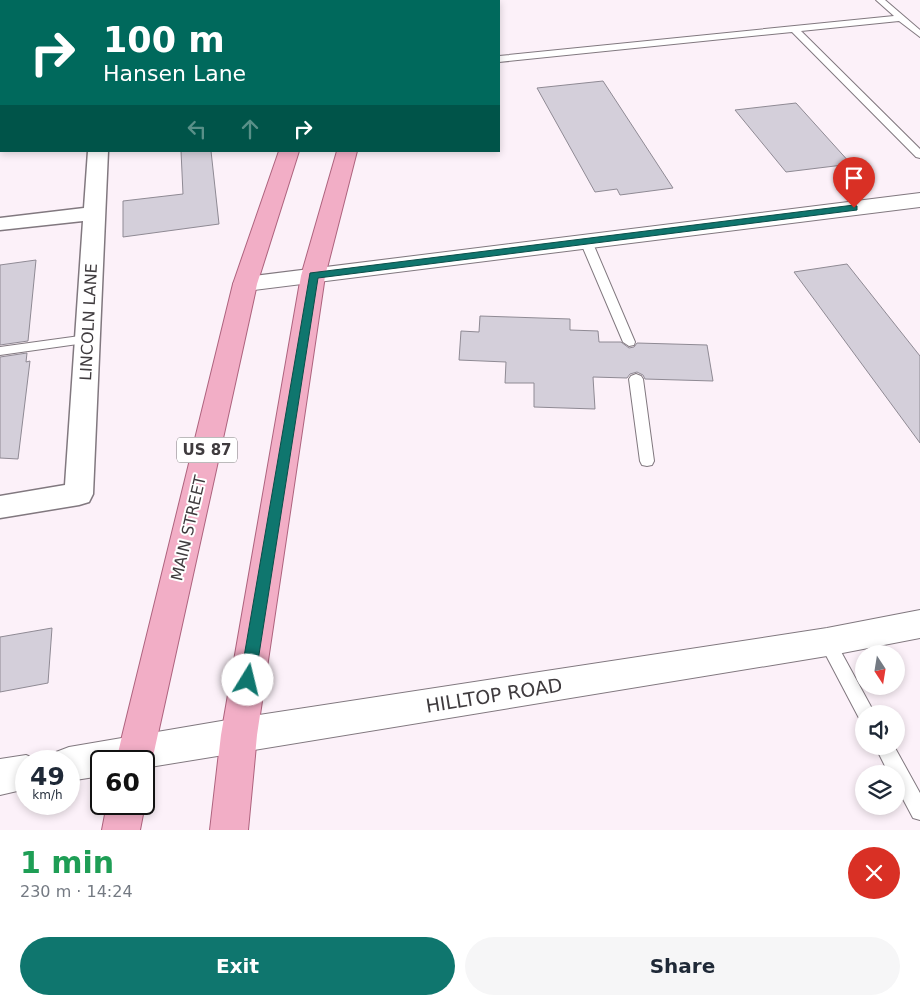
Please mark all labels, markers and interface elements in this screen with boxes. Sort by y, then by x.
icon: right [20,20,85,85]
text: 100 m [103,20,225,60]
text: Hansen Lane [103,61,246,86]
icon: left [183,115,211,143]
icon: ahead [236,115,264,143]
icon: right [289,115,317,143]
pin [833,157,875,208]
icon: arrive [840,164,868,192]
street label: LINCOLN LANE [76,263,101,381]
road number: US 87 [177,438,237,462]
street label: MAIN STREET [167,473,210,583]
north arrow [855,645,905,695]
map controls [855,645,905,815]
position arrow [221,653,273,705]
street label: HILLTOP ROAD [424,673,564,717]
button: sound [855,705,905,755]
speed limit sign: 60 [90,750,155,815]
text: 49 [30,762,65,791]
button: layers [855,765,905,815]
text: km/h [32,788,63,802]
text: 1 min [20,845,114,880]
button: close [848,847,900,899]
text: 230 m · 14:24 [20,882,133,901]
button: Exit [20,937,455,995]
button: Share [465,937,900,995]

